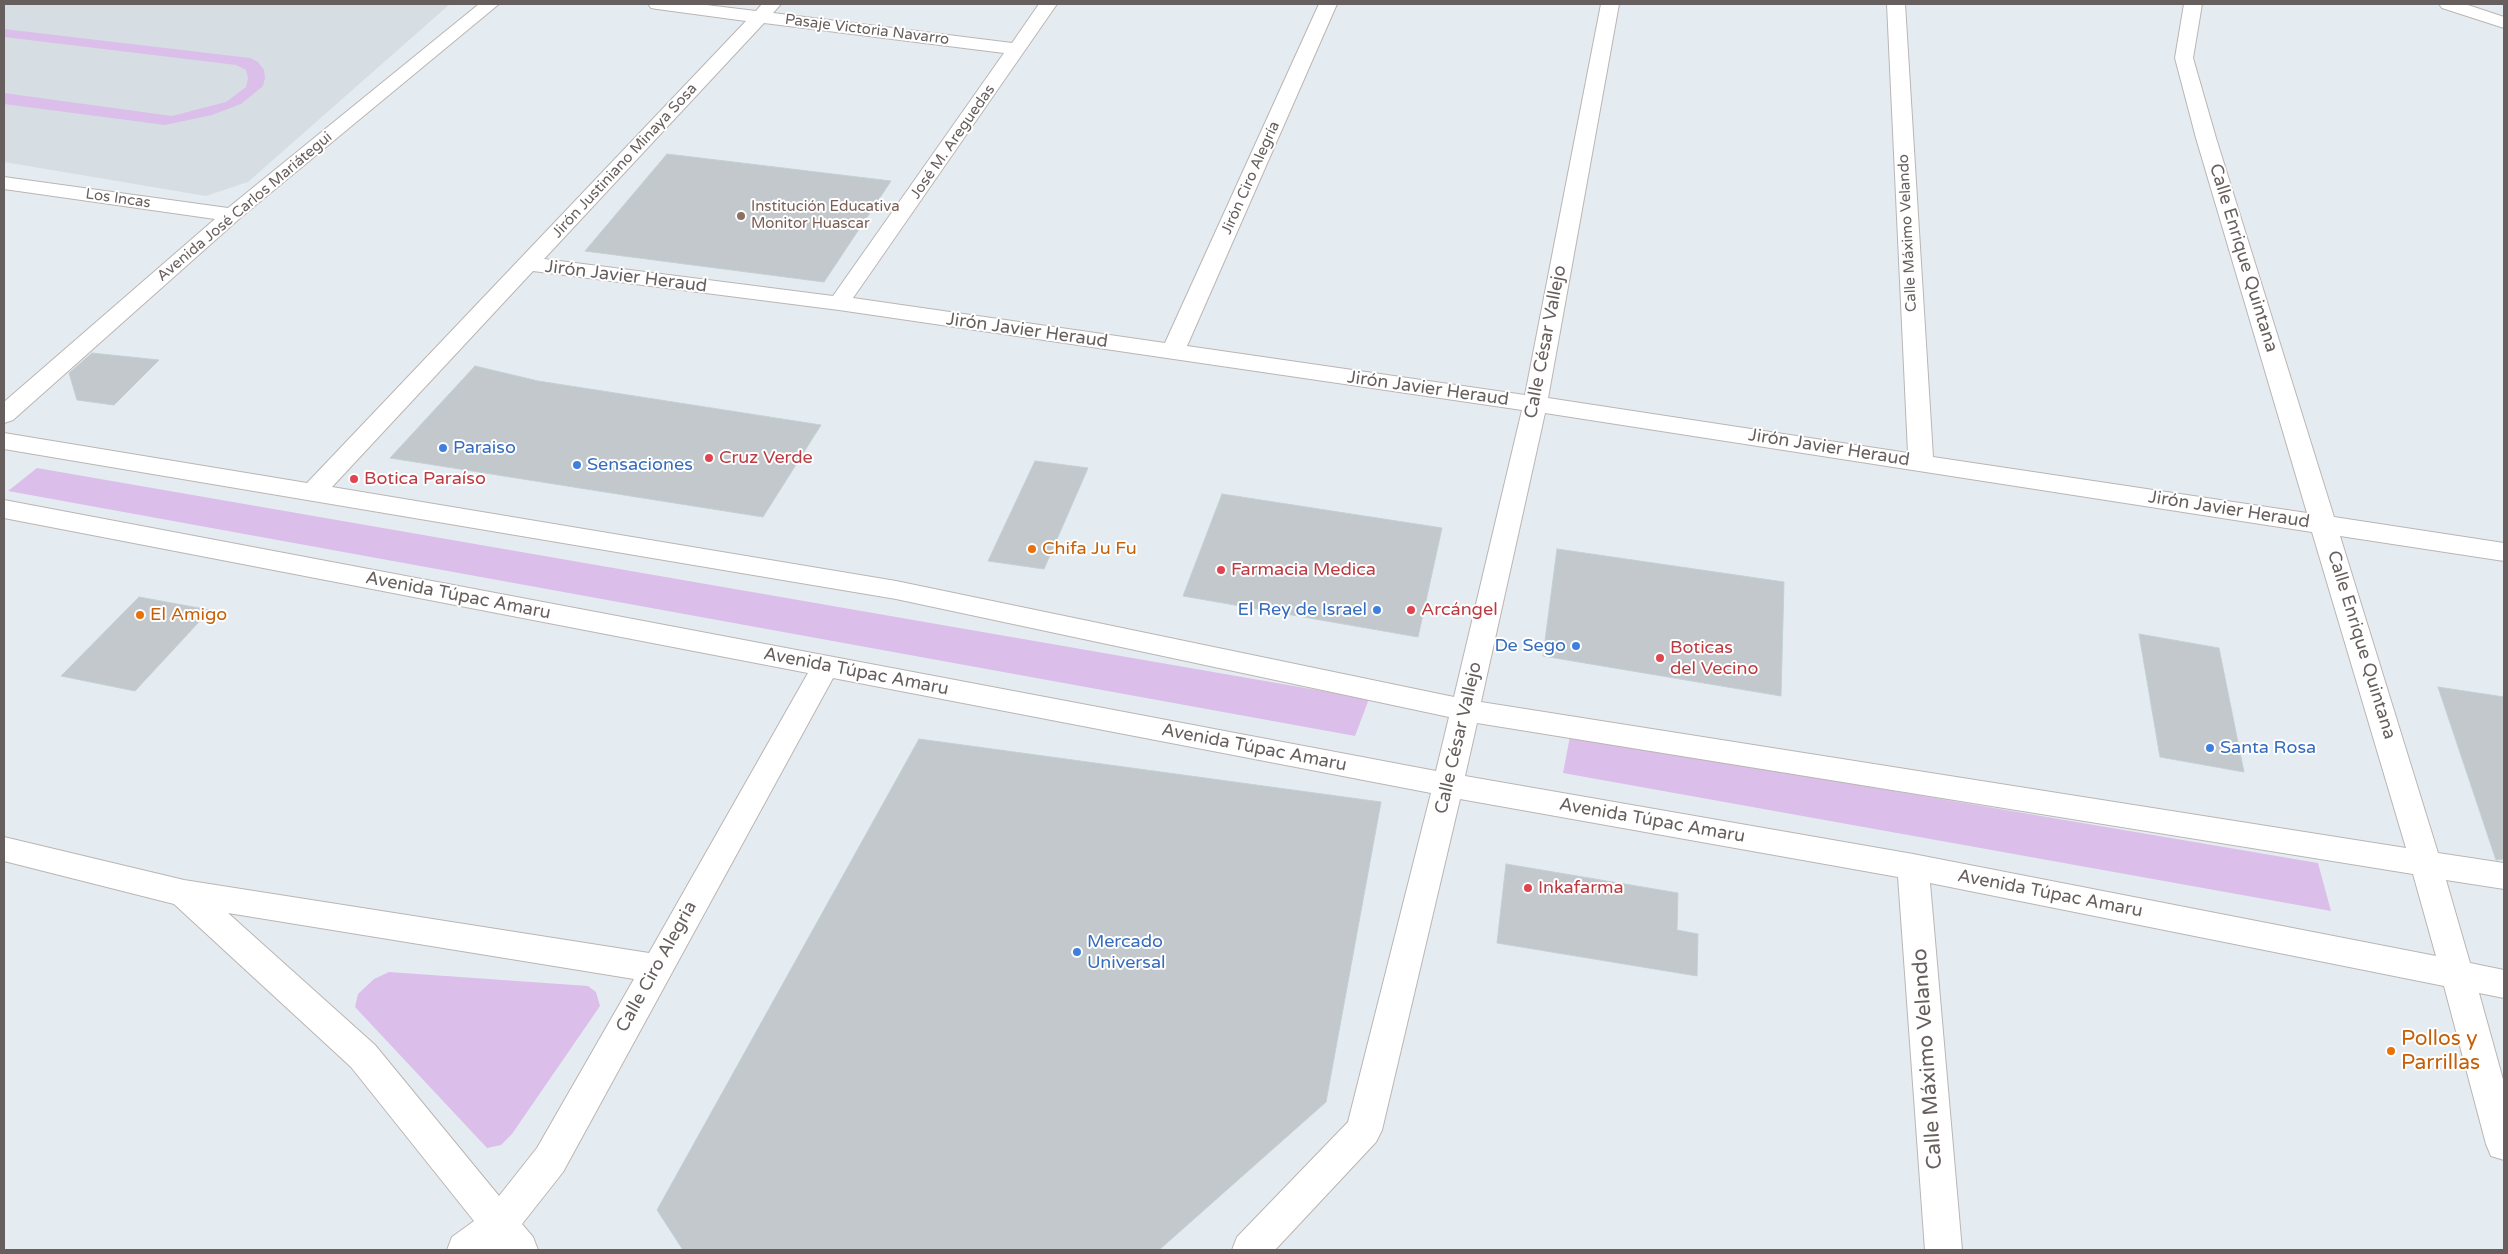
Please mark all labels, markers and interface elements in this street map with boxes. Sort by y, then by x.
street label: Pasaje Victoria Navarro [784,11,950,49]
street label: Jirón Justiniano Minaya Sosa [549,80,701,242]
street label: José M. Areguedas [907,81,999,203]
street label: Jirón Ciro Alegría [1218,119,1284,237]
street label: Avenida José Carlos Mariátegui [154,128,336,286]
street label: Calle Máximo Velando [1895,154,1921,312]
street label: Calle Enrique Quintana [2204,161,2282,355]
street label: Los Incas [84,186,152,212]
place label: Institución Educativa Monitor Huascar [751,198,900,233]
marker: Institución Educativa Monitor Huascar [735,210,747,222]
street label: Jirón Javier Heraud [544,256,708,298]
street label: Calle César Vallejo [1521,264,1571,420]
street label: Jirón Javier Heraud [945,309,1109,353]
street label: Jirón Javier Heraud [1346,367,1510,411]
street label: Jirón Javier Heraud [1747,425,1911,471]
place label: Paraiso [453,437,516,459]
marker: Paraiso [437,442,449,454]
place label: Cruz Verde [719,447,813,469]
marker: Cruz Verde [703,452,715,464]
place label: Sensaciones [587,454,693,476]
marker: Sensaciones [571,459,583,471]
place label: Botica Paraíso [364,468,486,490]
marker: Botica Paraíso [348,473,360,485]
street label: Jirón Javier Heraud [2147,487,2311,533]
place label: Chifa Ju Fu [1042,538,1137,560]
marker: Chifa Ju Fu [1026,543,1038,555]
street label: Calle Enrique Quintana [2322,548,2400,742]
place label: Farmacia Medica [1231,559,1376,581]
marker: Farmacia Medica [1215,564,1227,576]
street label: Avenida Túpac Amaru [363,567,553,625]
place label: El Rey de Israel [1238,599,1367,621]
place label: Arcángel [1421,599,1498,621]
place label: El Amigo [150,604,227,626]
marker: El Rey de Israel [1371,604,1383,616]
marker: Arcángel [1405,604,1417,616]
marker: El Amigo [134,609,146,621]
place label: De Sego [1494,635,1566,657]
place label: Boticas del Vecino [1670,637,1758,680]
marker: De Sego [1570,640,1582,652]
street label: Avenida Túpac Amaru [761,643,951,701]
marker: Boticas del Vecino [1654,652,1666,664]
street label: Calle César Vallejo [1431,660,1487,816]
street label: Avenida Túpac Amaru [1159,719,1349,777]
place label: Santa Rosa [2220,737,2316,759]
marker: Santa Rosa [2204,742,2216,754]
street label: Avenida Túpac Amaru [1557,794,1747,848]
street label: Avenida Túpac Amaru [1955,865,2145,923]
place label: Inkafarma [1538,877,1624,899]
marker: Inkafarma [1522,882,1534,894]
street label: Calle Ciro Alegria [612,898,702,1036]
place label: Mercado Universal [1087,931,1165,974]
marker: Mercado Universal [1071,946,1083,958]
street label: Calle Máximo Velando [1908,948,1948,1170]
place label: Pollos y Parrillas [2401,1026,2480,1076]
marker: Pollos y Parrillas [2385,1045,2397,1057]

